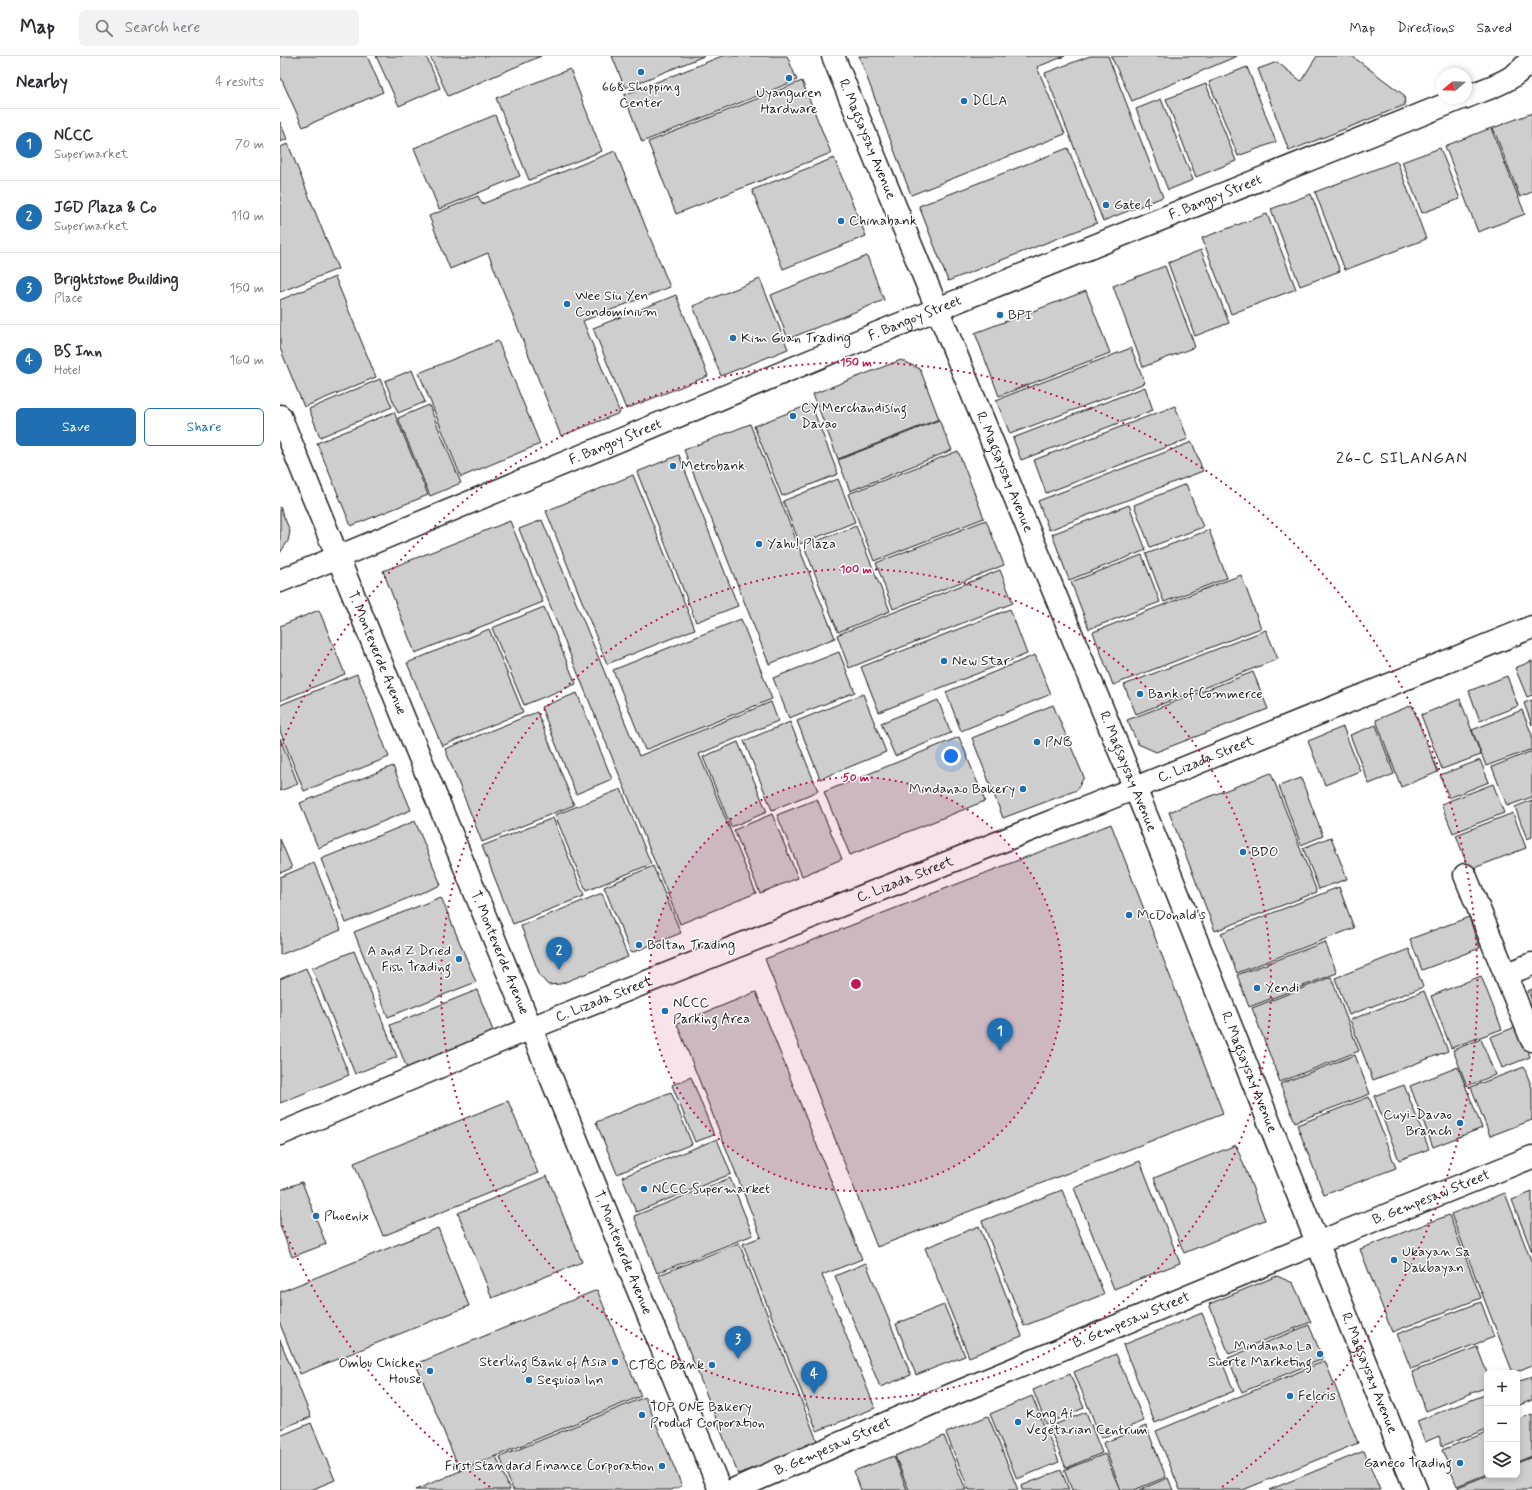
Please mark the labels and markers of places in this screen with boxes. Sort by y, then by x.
marker: 668 Shopping Center [636,67,646,77]
marker: Uyanguren Hardware [784,73,794,83]
place label: 668 Shopping Center [602,78,680,112]
place label: Uyanguren Hardware [756,84,822,118]
place label: DCLA [972,92,1007,110]
marker: DCLA [959,96,969,106]
place label: Gate 4 [1114,196,1153,214]
marker: Gate 4 [1101,200,1111,210]
place label: Chinabank [849,212,917,230]
marker: Chinabank [836,216,846,226]
place label: Wee Siu Yen Condominium [575,287,657,321]
marker: Wee Siu Yen Condominium [562,299,572,309]
place label: BPI [1008,306,1032,324]
marker: BPI [995,310,1005,320]
place label: Kim Guan Trading [741,329,851,348]
marker: Kim Guan Trading [728,333,738,343]
place label: CY Merchandising Davao [801,399,907,433]
marker: CY Merchandising Davao [788,411,798,421]
place label: Metrobank [681,457,745,475]
marker: Metrobank [668,461,678,471]
place label: Yahu! Plaza [767,535,836,553]
marker: Yahu! Plaza [754,539,764,549]
place label: New Star [952,652,1010,670]
marker: New Star [939,656,949,666]
place label: Bank of Commerce [1148,685,1263,703]
marker: Bank of Commerce [1135,689,1145,699]
place label: PNB [1045,733,1072,751]
marker: PNB [1032,737,1042,747]
place label: Mindanao Bakery [909,780,1015,798]
marker: Mindanao Bakery [1018,784,1028,794]
place label: BDO [1251,843,1278,861]
marker: BDO [1238,847,1248,857]
place label: McDonald's [1137,906,1206,924]
marker: McDonald's [1124,910,1134,920]
place label: Boltan Trading [647,936,735,955]
pin: 2 [546,937,572,970]
marker: Boltan Trading [634,940,644,950]
place label: A and Z Dried Fish Trading [367,942,451,978]
marker: A and Z Dried Fish Trading [454,954,464,964]
centre of rings [849,977,863,991]
place label: Yendi [1265,979,1299,997]
marker: Yendi [1252,983,1262,993]
place label: NCCC Parking Area [673,994,750,1030]
marker: NCCC Parking Area [660,1006,670,1016]
pin: 1 [987,1018,1013,1051]
place label: Cuyi-Davao Branch [1383,1106,1452,1140]
marker: Cuyi-Davao Branch [1455,1118,1465,1128]
place label: NCCC Supermarket [652,1180,770,1198]
marker: NCCC Supermarket [639,1184,649,1194]
place label: Phoenix [324,1207,369,1225]
marker: Phoenix [311,1211,321,1221]
place label: Ukayan Sa Dakbayan [1402,1243,1470,1277]
marker: Ukayan Sa Dakbayan [1389,1255,1399,1265]
pin: 3 [725,1326,751,1359]
place label: Mindanao La Suerte Marketing [1208,1337,1312,1373]
marker: Mindanao La Suerte Marketing [1315,1349,1325,1359]
place label: Sterling Bank of Asia [479,1353,607,1373]
place label: Ombu Chicken House [338,1354,422,1388]
place label: CTBC Bank [628,1356,704,1374]
marker: Sterling Bank of Asia [610,1357,620,1367]
marker: CTBC Bank [707,1360,717,1370]
pin: 4 [801,1361,827,1394]
marker: Ombu Chicken House [425,1366,435,1376]
place label: Sequioa Inn [537,1371,604,1389]
marker: Sequioa Inn [524,1375,534,1385]
place label: Felcris [1298,1387,1336,1405]
marker: Felcris [1285,1391,1295,1401]
place label: TOP ONE Bakery Product Corporation [650,1398,765,1432]
place label: Kong Ai Vegetarian Centrum [1026,1405,1148,1441]
marker: TOP ONE Bakery Product Corporation [637,1410,647,1420]
marker: Kong Ai Vegetarian Centrum [1013,1417,1023,1427]
place label: Ganeco Trading [1364,1454,1452,1474]
place label: First Standard Finance Corporation [445,1457,654,1475]
marker: Ganeco Trading [1455,1458,1465,1468]
marker: First Standard Finance Corporation [657,1461,667,1471]

